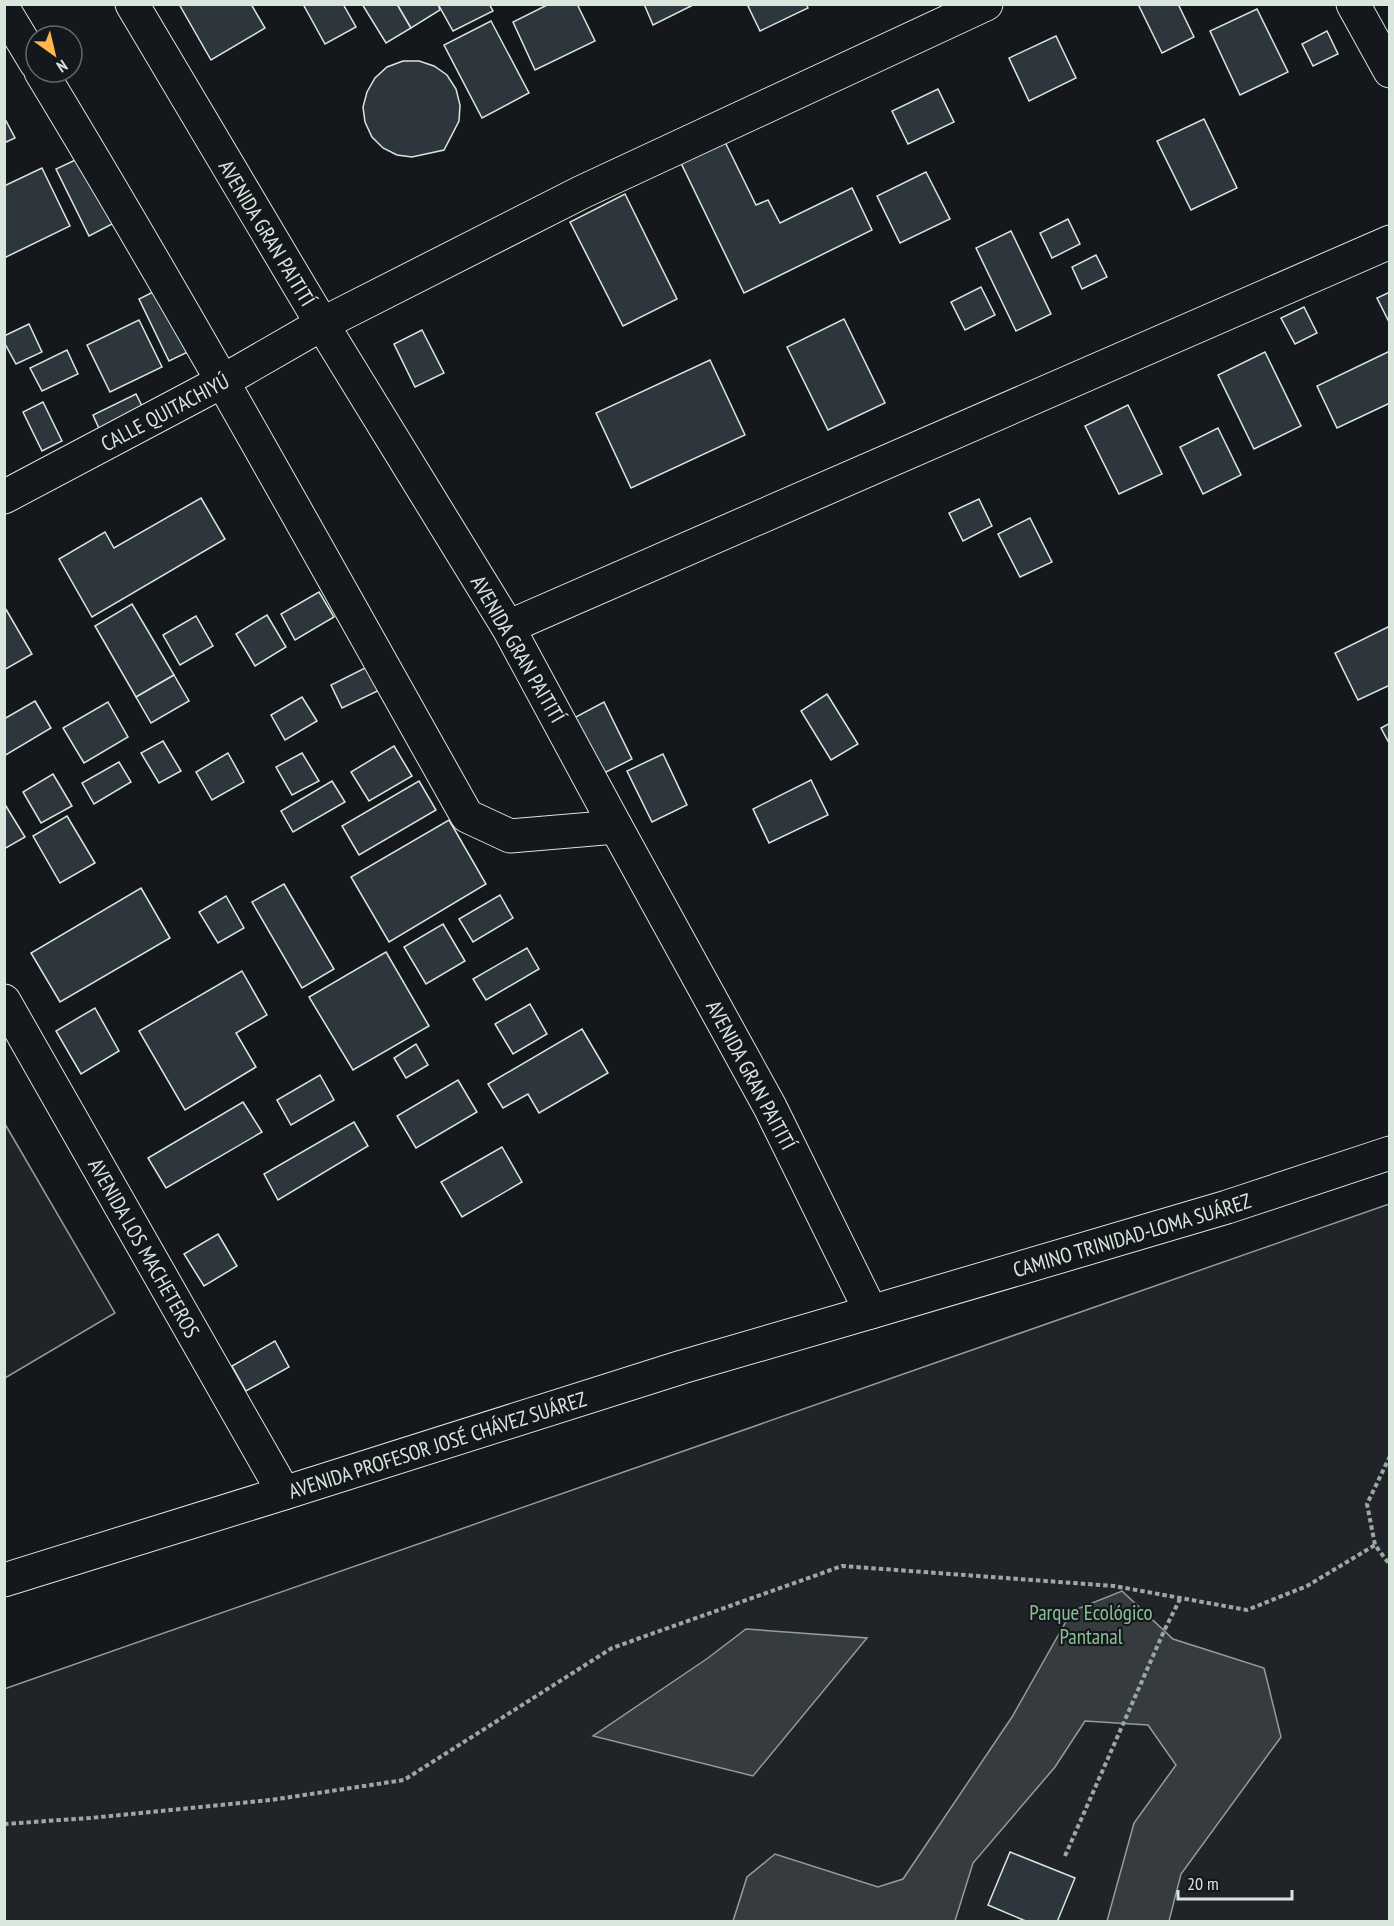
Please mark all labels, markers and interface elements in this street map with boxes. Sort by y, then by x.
north arrow [24,24,84,84]
text: N [53,56,72,77]
street label: AVENIDA GRAN PAITITÍ [213,155,322,312]
street label: CALLE QUITACHIYÚ [96,367,234,457]
street label: AVENIDA GRAN PAITITÍ [465,571,572,728]
street label: AVENIDA GRAN PAITITÍ [700,996,802,1155]
street label: AVENIDA LOS MACHETEROS [83,1153,206,1342]
street label: CAMINO TRINIDAD-LOMA SUÁREZ [1010,1187,1254,1283]
street label: AVENIDA PROFESOR JOSÉ CHÁVEZ SUÁREZ [285,1385,590,1504]
park label: Parque Ecológico Pantanal [1029,1599,1153,1650]
scale bar [1178,1863,1292,1901]
text: 20 m [1187,1872,1219,1895]

